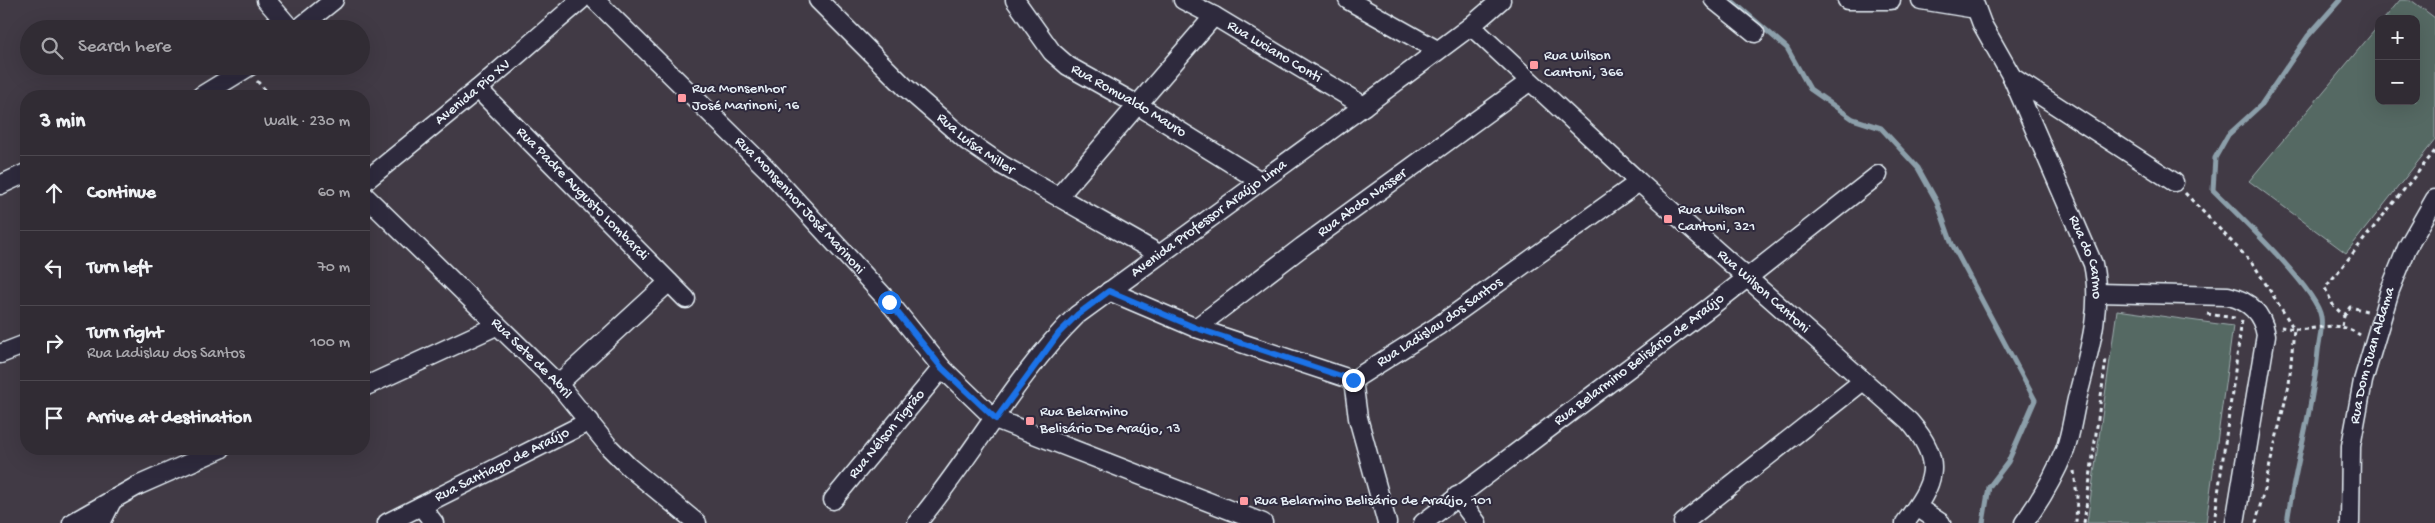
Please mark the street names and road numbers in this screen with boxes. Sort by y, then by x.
street label: Rua Luciano Conti [1224,17,1325,87]
street label: Avenida Pio XV [431,56,515,129]
street label: Rua Romualdo Mauro [1068,60,1190,142]
street label: Rua Luísa Miller [932,109,1019,180]
street label: Rua Padre Augusto Lombardi [512,124,652,265]
street label: Rua Monsenhor José Marinoni [730,133,868,278]
street label: Avenida Professor Araújo Lima [1127,156,1291,282]
street label: Rua Abdo Nasser [1314,164,1412,242]
street label: Rua do Carmo [2064,213,2105,299]
street label: Rua Wilson Cantoni [1713,246,1813,338]
street label: Rua Ladislau dos Santos [1374,273,1507,371]
street label: Rua Dom Juan Aldama [2346,284,2400,425]
street label: Rua Belarmino Belisário de Araújo [1551,290,1729,430]
street label: Rua Sete de Abril [487,314,576,403]
street label: Rua Nélson Tigrão [845,386,929,483]
street label: Rua Santiago de Araújo [432,424,573,507]

